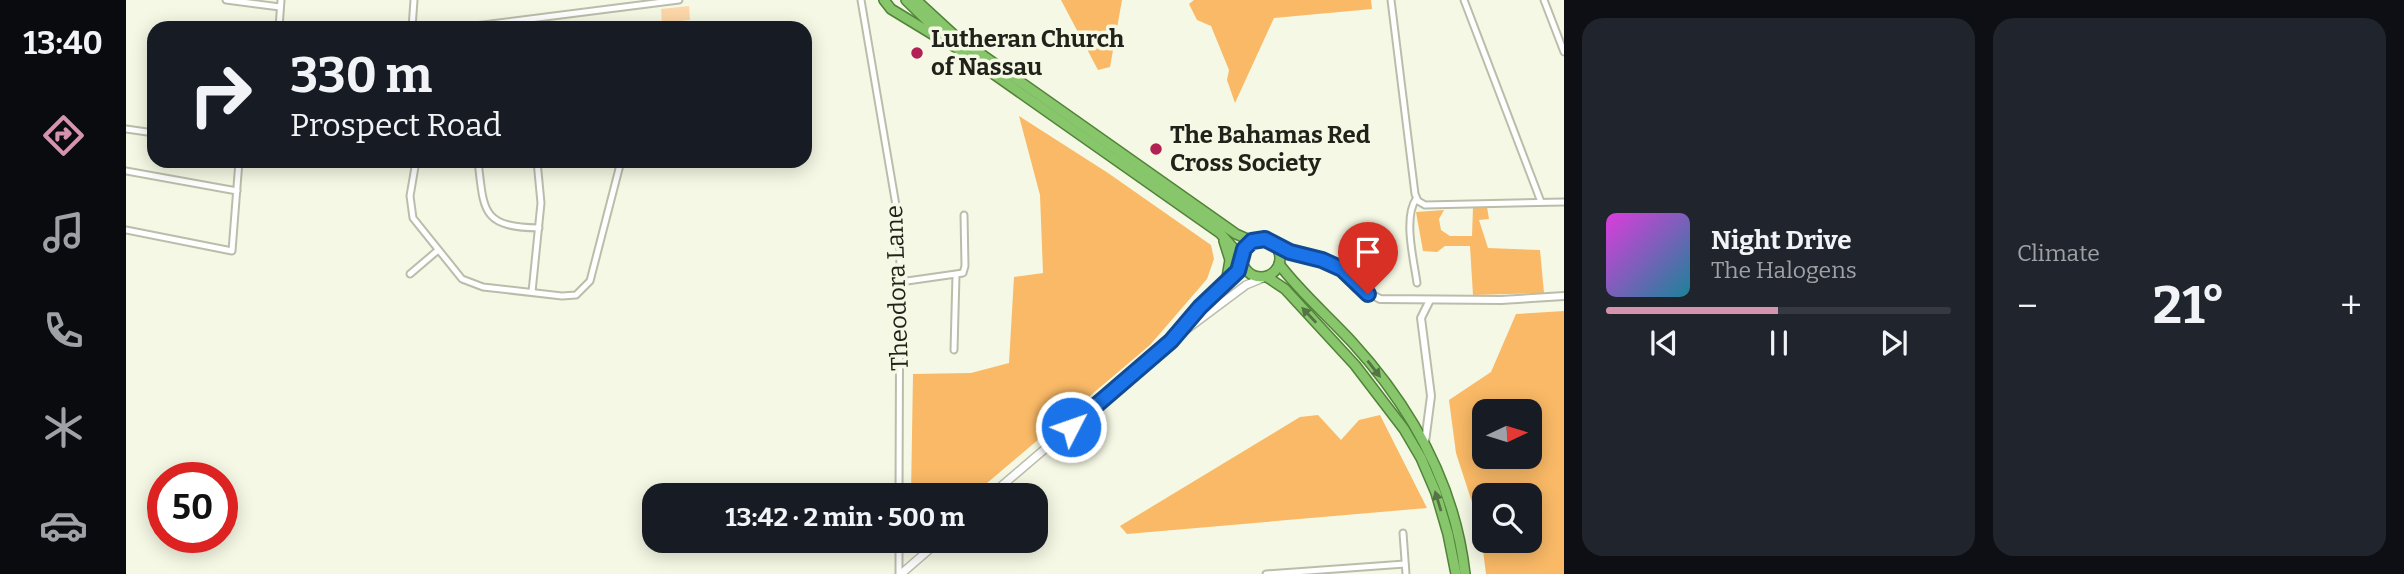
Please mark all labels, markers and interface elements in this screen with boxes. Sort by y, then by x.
text: 13:40 [23,24,103,62]
place label: Lutheran Church of Nassau [931,25,1124,81]
marker: Lutheran Church of Nassau [909,45,925,61]
text: 330 m [290,46,432,105]
icon: right [175,49,266,140]
text: Prospect Road [290,106,502,144]
icon: directions [39,111,88,160]
place label: The Bahamas Red Cross Society [1170,121,1371,177]
marker: The Bahamas Red Cross Society [1148,141,1164,157]
street label: Theodora Lane [880,205,914,371]
icon: music [39,208,88,257]
pin [1338,222,1398,294]
text: Night Drive [1711,225,1852,256]
icon: arrive [1349,233,1387,271]
text: Climate [2017,239,2100,267]
text: The Halogens [1711,256,1857,284]
text: 21° [2153,274,2225,337]
text: − [2017,283,2038,329]
text: + [2340,283,2362,329]
icon: phone [39,306,88,355]
one-way arrow [1302,307,1318,324]
icon: previous [1645,324,1683,362]
icon: pause [1760,324,1798,362]
icon: next [1875,324,1913,362]
one-way arrow [1367,360,1381,378]
position arrow [1034,390,1108,464]
north arrow [1472,399,1542,469]
map controls [1472,399,1542,553]
icon: climate [39,403,88,452]
speed limit sign: 50 [147,462,238,553]
button: search [1472,483,1542,553]
one-way arrow [1432,490,1442,511]
icon: car [39,501,88,550]
text: 13:42 · 2 min · 500 m [725,502,965,533]

